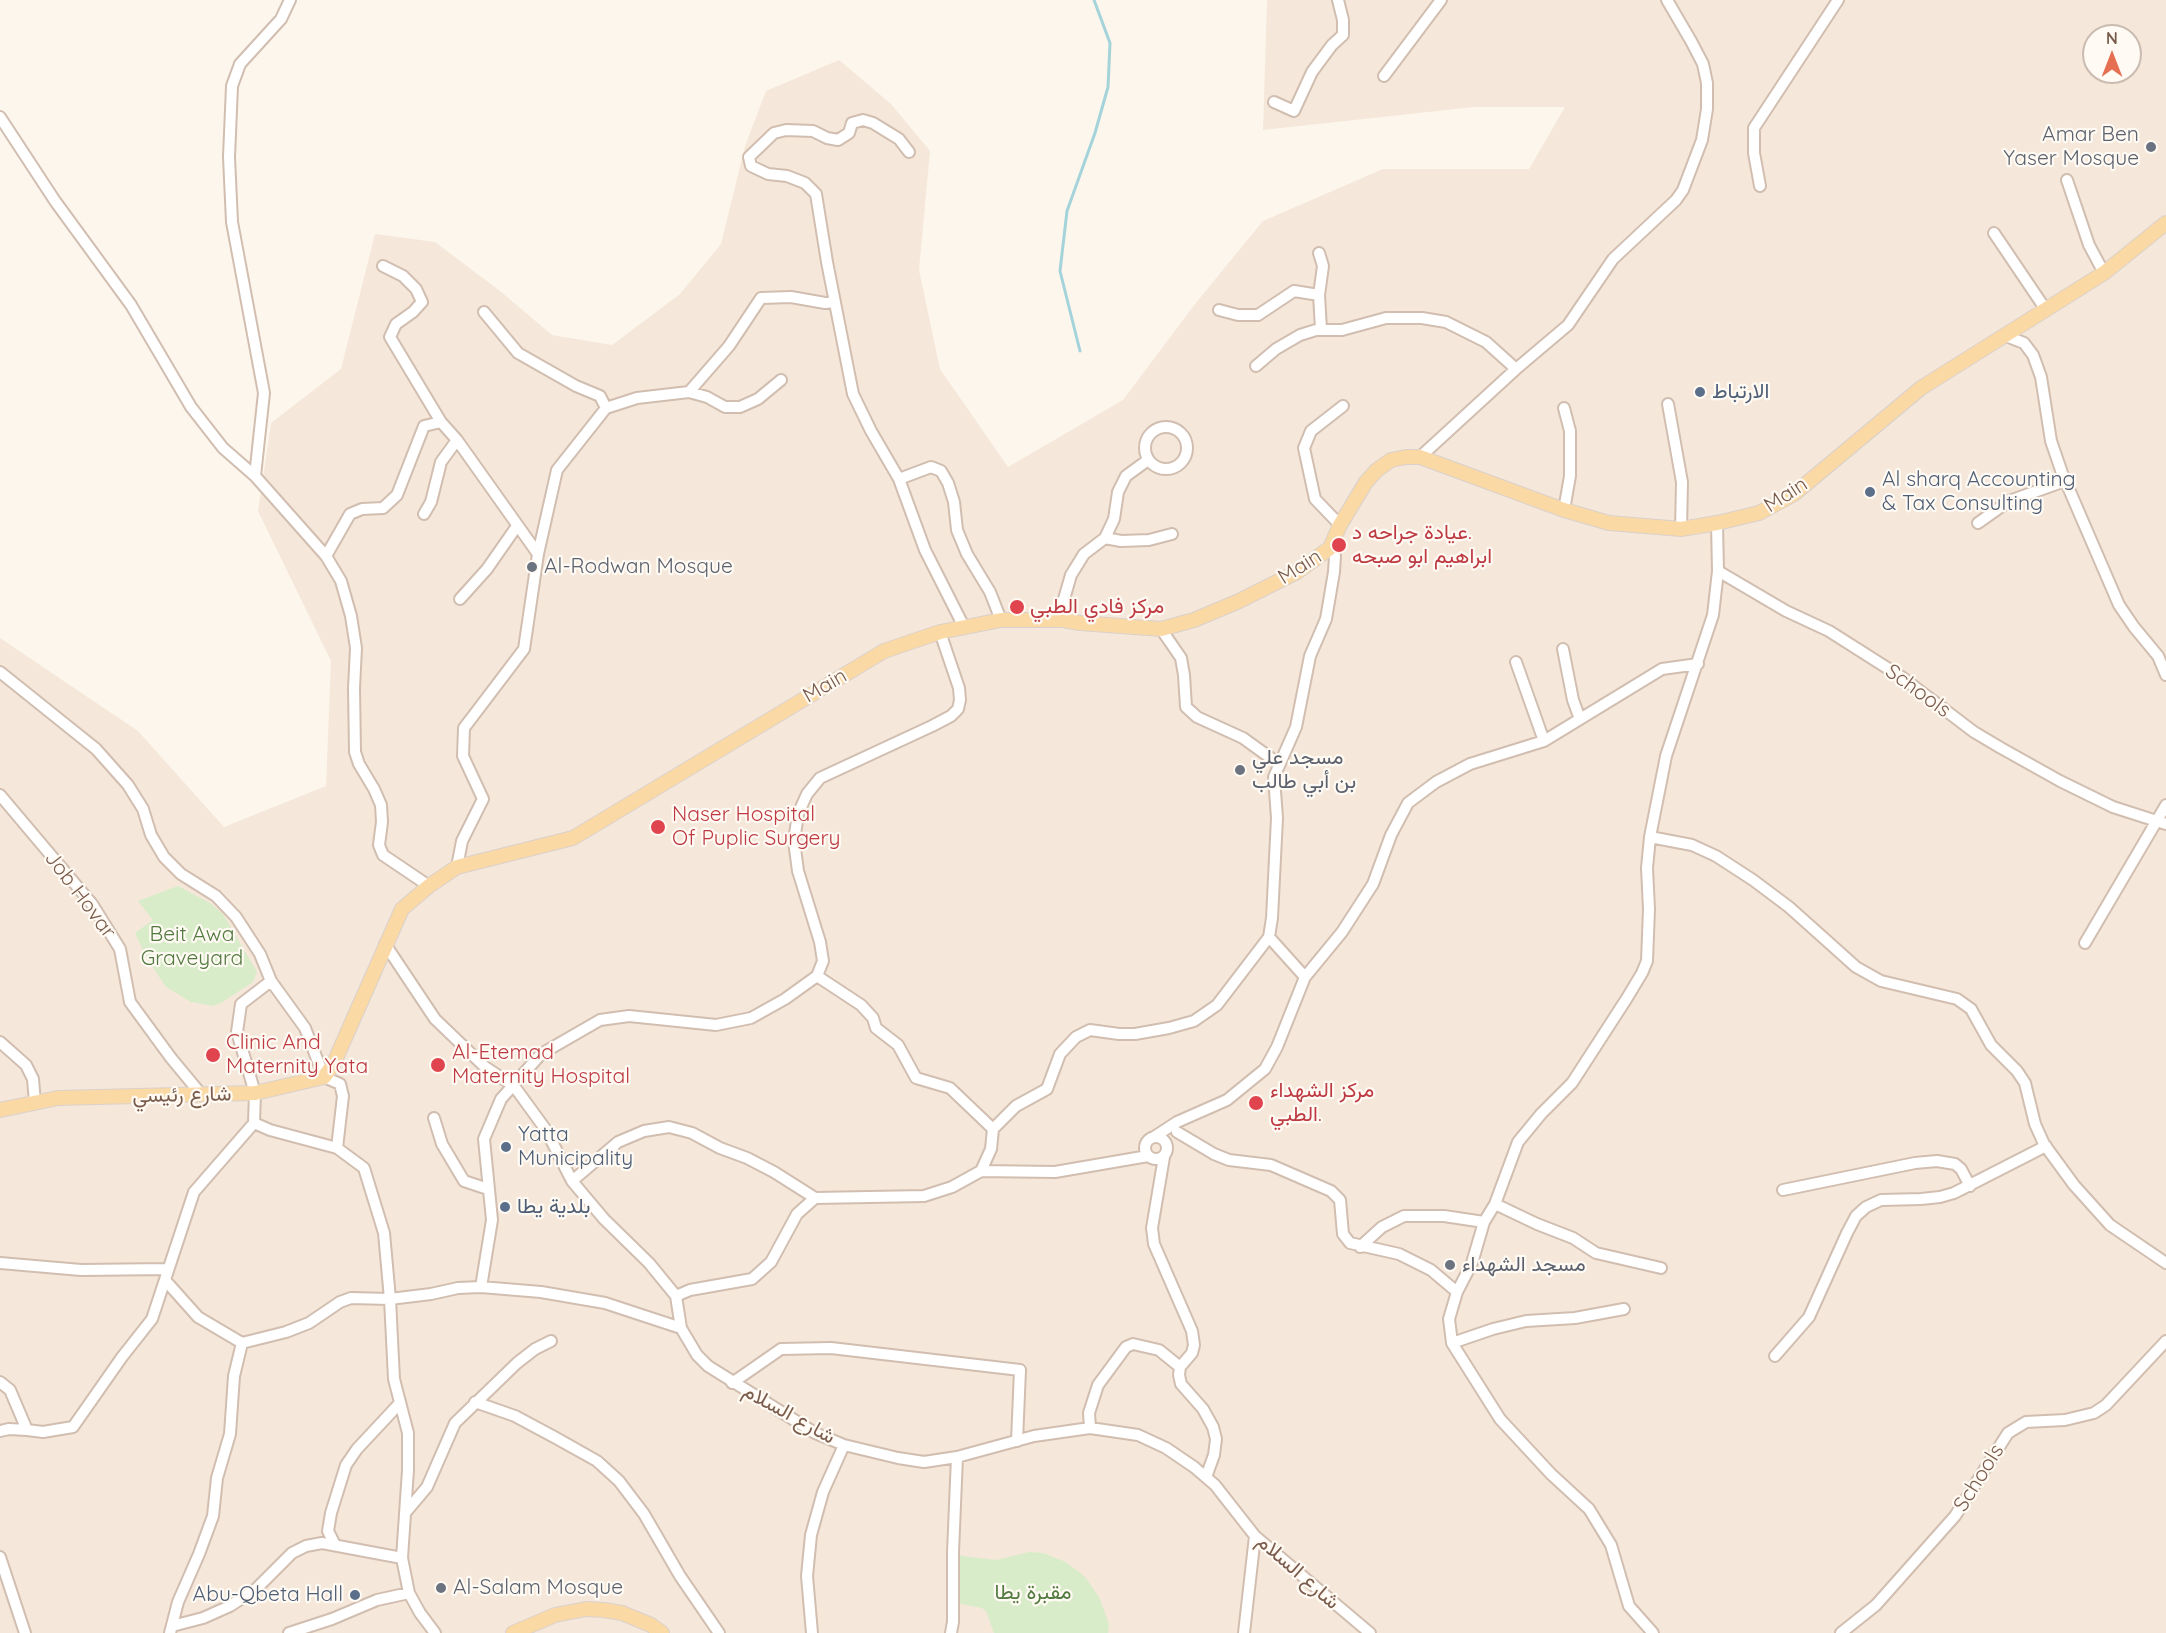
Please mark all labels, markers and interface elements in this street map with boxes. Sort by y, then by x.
north arrow [2082,24,2142,84]
text: N [2106,28,2118,48]
place label: Amar Ben Yaser Mosque [2003,122,2139,172]
marker: Amar Ben Yaser Mosque [2144,140,2158,154]
place label: الارتباط [1712,379,1769,405]
marker: الارتباط [1693,385,1707,399]
place label: Al sharq Accounting & Tax Consulting [1882,467,2076,517]
street label: Main [1760,472,1812,518]
marker: Al sharq Accounting & Tax Consulting [1863,485,1877,499]
place label: عيادة جراحه د. ابراهيم ابو صبحه [1352,520,1492,570]
marker: عيادة جراحه د. ابراهيم ابو صبحه [1330,536,1348,554]
street label: Main [1274,544,1326,590]
place label: Al-Rodwan Mosque [544,554,733,580]
marker: Al-Rodwan Mosque [525,560,539,574]
place label: مركز فادي الطبي [1030,594,1164,620]
marker: مركز فادي الطبي [1008,598,1026,616]
street label: Schools [1880,659,1956,723]
street label: Main [798,663,852,709]
place label: مسجد علي بن أبي طالب [1252,745,1356,795]
marker: مسجد علي بن أبي طالب [1233,763,1247,777]
place label: Naser Hospital Of Puplic Surgery [672,802,840,852]
marker: Naser Hospital Of Puplic Surgery [649,818,667,836]
street label: Job Hovar [39,846,121,944]
park label: Beit Awa Graveyard [141,922,243,972]
place label: Clinic And Maternity Yata [226,1030,368,1080]
place label: Al-Etemad Maternity Hospital [452,1040,630,1090]
marker: Clinic And Maternity Yata [204,1046,222,1064]
marker: Al-Etemad Maternity Hospital [429,1056,447,1074]
place label: مركز الشهداء الطبي. [1270,1078,1374,1128]
street label: شارع رئيسي [132,1082,232,1108]
marker: مركز الشهداء الطبي. [1247,1094,1265,1112]
place label: Yatta Municipality [518,1122,633,1172]
marker: Yatta Municipality [499,1140,513,1154]
place label: بلدية يطا [517,1194,590,1220]
marker: بلدية يطا [498,1200,512,1214]
place label: مسجد الشهداء [1462,1252,1586,1278]
marker: مسجد الشهداء [1443,1258,1457,1272]
street label: شارع السلام [738,1378,840,1450]
street label: Schools [1949,1440,2009,1516]
street label: شارع السلام [1251,1529,1345,1615]
place label: Al-Salam Mosque [453,1575,623,1601]
park label: مقبرة يطا [994,1580,1072,1606]
marker: Al-Salam Mosque [434,1581,448,1595]
place label: Abu-Qbeta Hall [193,1582,343,1608]
marker: Abu-Qbeta Hall [348,1588,362,1602]

